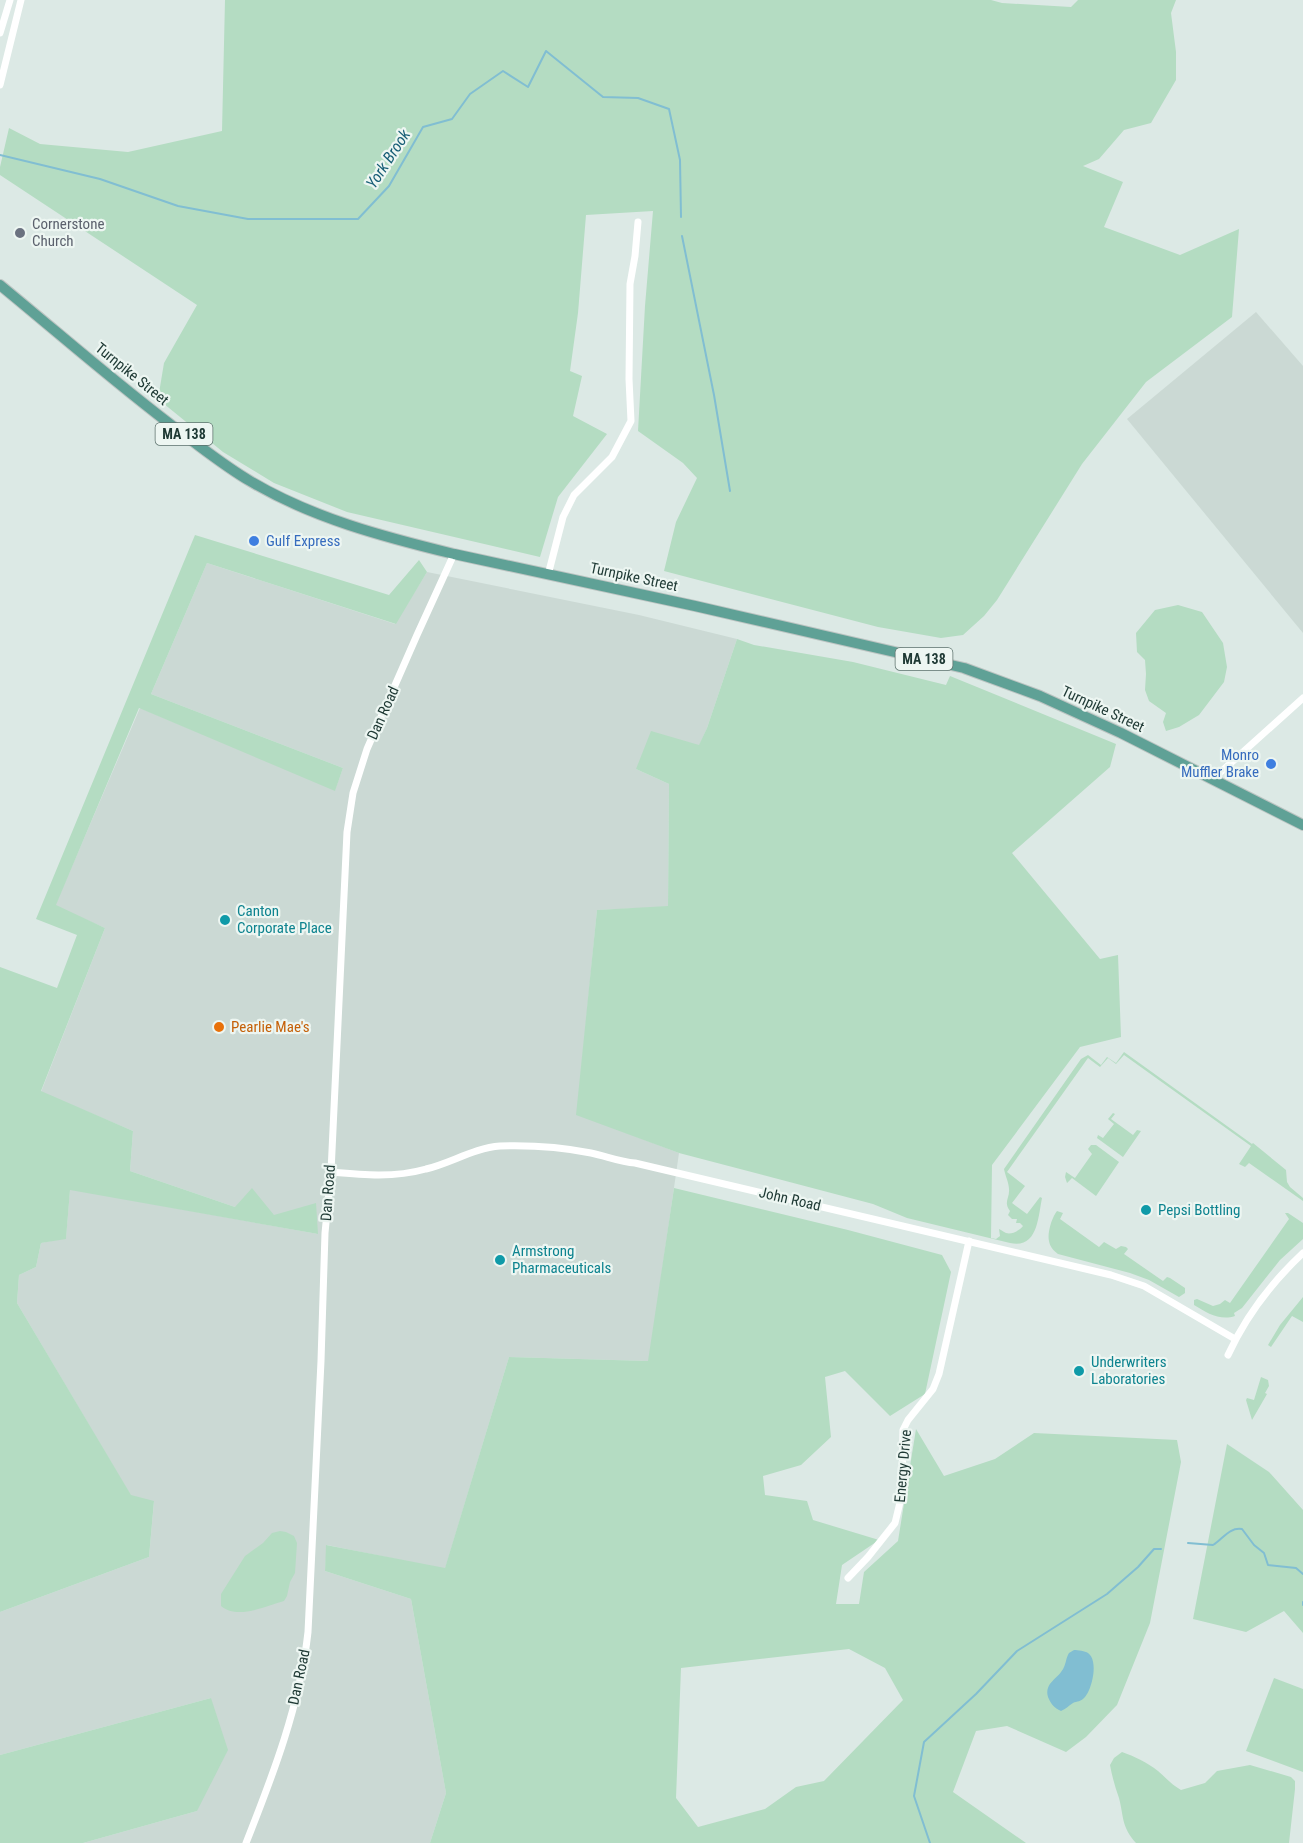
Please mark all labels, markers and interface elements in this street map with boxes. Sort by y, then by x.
water label: York Brook [362,125,415,192]
place label: Cornerstone Church [32,215,104,250]
marker: Cornerstone Church [13,226,27,240]
street label: Turnpike Street [92,339,172,409]
road number: MA 138 [156,423,213,445]
place label: Gulf Express [266,532,340,550]
marker: Gulf Express [247,534,261,548]
street label: Turnpike Street [588,559,680,595]
road number: MA 138 [896,648,952,670]
street label: Turnpike Street [1059,682,1147,736]
street label: Dan Road [363,683,403,743]
place label: Monro Muffler Brake [1181,746,1259,781]
marker: Monro Muffler Brake [1264,757,1278,771]
place label: Canton Corporate Place [237,902,332,937]
marker: Canton Corporate Place [218,913,232,927]
place label: Pearlie Mae's [231,1018,310,1036]
marker: Pearlie Mae's [212,1020,226,1034]
street label: Dan Road [317,1164,339,1222]
street label: John Road [757,1183,823,1215]
place label: Pepsi Bottling [1158,1201,1241,1219]
marker: Pepsi Bottling [1139,1203,1153,1217]
place label: Armstrong Pharmaceuticals [512,1242,611,1277]
marker: Armstrong Pharmaceuticals [493,1253,507,1267]
place label: Underwriters Laboratories [1091,1353,1167,1388]
marker: Underwriters Laboratories [1072,1364,1086,1378]
street label: Energy Drive [891,1429,915,1503]
street label: Dan Road [284,1647,314,1707]

